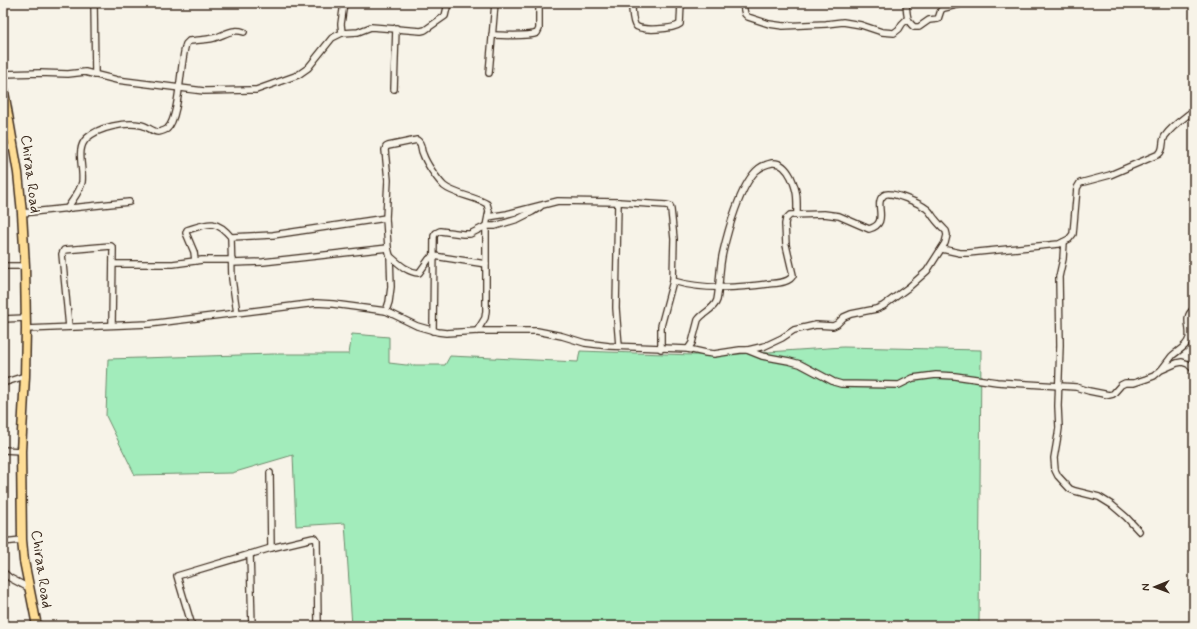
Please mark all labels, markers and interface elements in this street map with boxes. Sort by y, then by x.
street label: Chiraa Road [15,134,45,214]
street label: Chiraa Road [26,529,56,610]
north arrow [1135,567,1175,607]
text: N [1139,583,1153,591]

